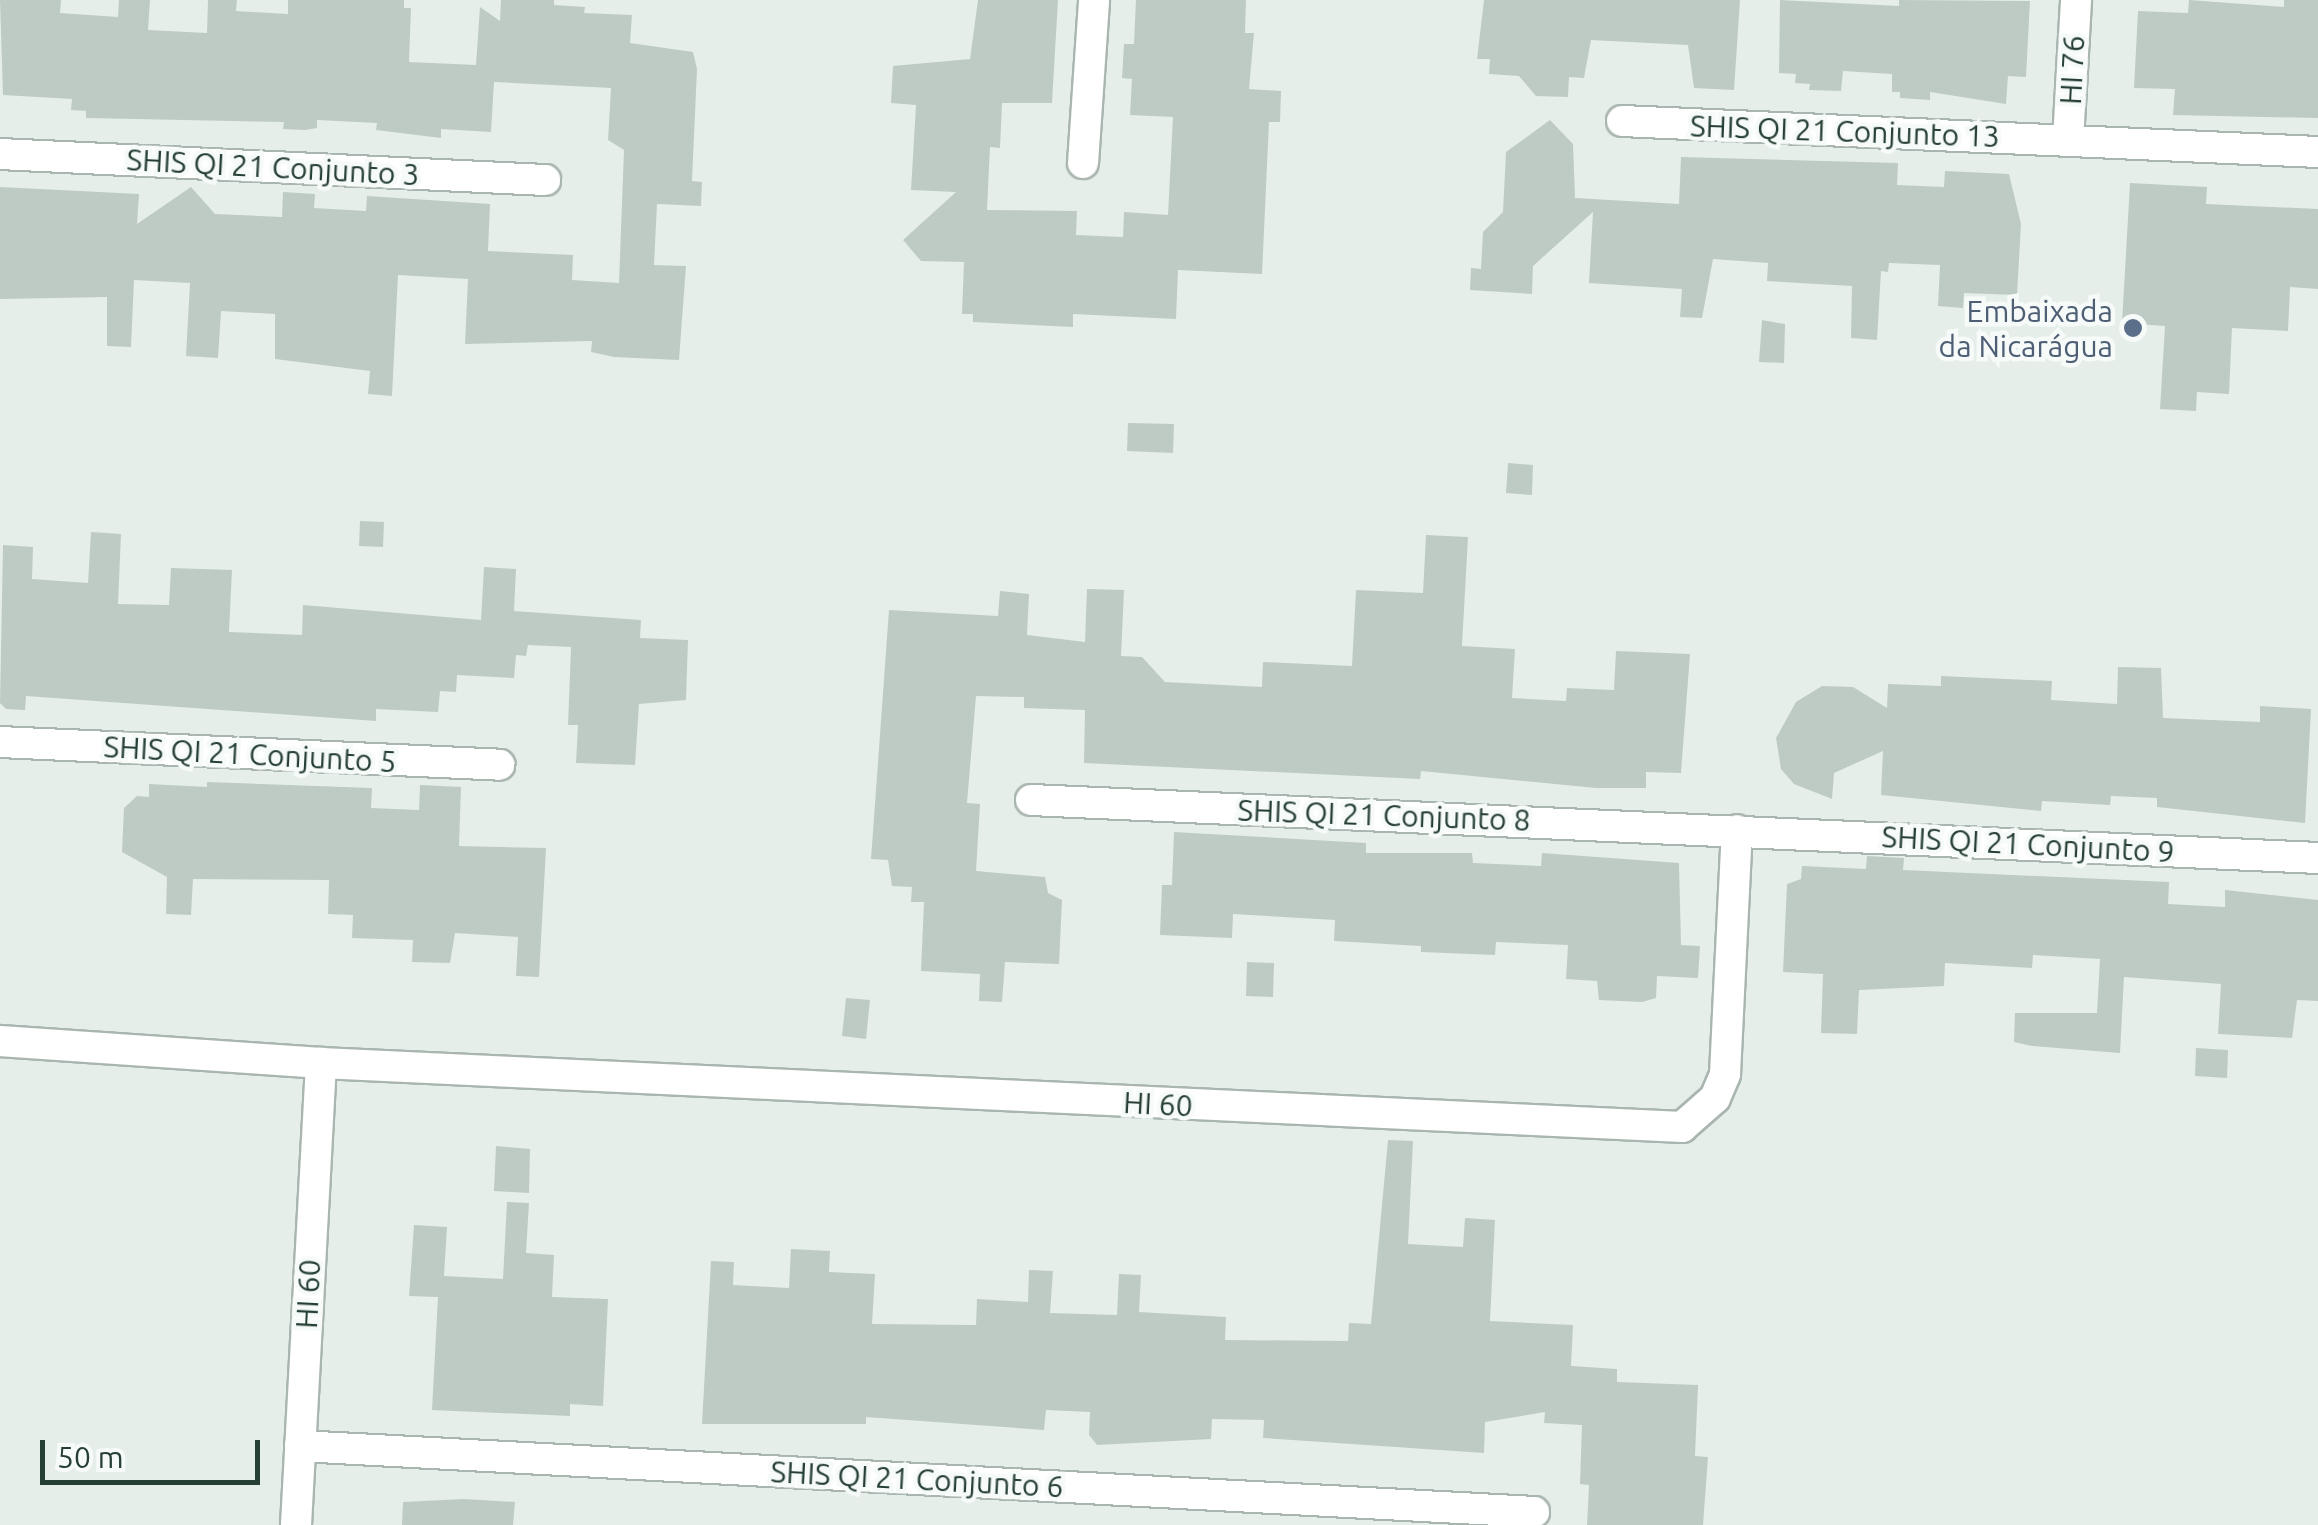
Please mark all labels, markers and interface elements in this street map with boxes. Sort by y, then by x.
street label: HI 76 [2052,34,2092,106]
street label: SHIS QI 21 Conjunto 13 [1689,108,2001,154]
street label: SHIS QI 21 Conjunto 3 [126,141,420,193]
place label: Embaixada da Nicarágua [1939,293,2113,364]
marker: Embaixada da Nicarágua [2122,317,2144,339]
street label: SHIS QI 21 Conjunto 5 [103,728,397,780]
street label: SHIS QI 21 Conjunto 8 [1237,792,1531,838]
street label: SHIS QI 21 Conjunto 9 [1881,818,2175,870]
street label: HI 60 [1122,1084,1194,1124]
street label: HI 60 [288,1258,328,1330]
scale bar [45,1420,265,1482]
text: 50 m [57,1440,124,1474]
street label: SHIS QI 21 Conjunto 6 [770,1453,1064,1505]

